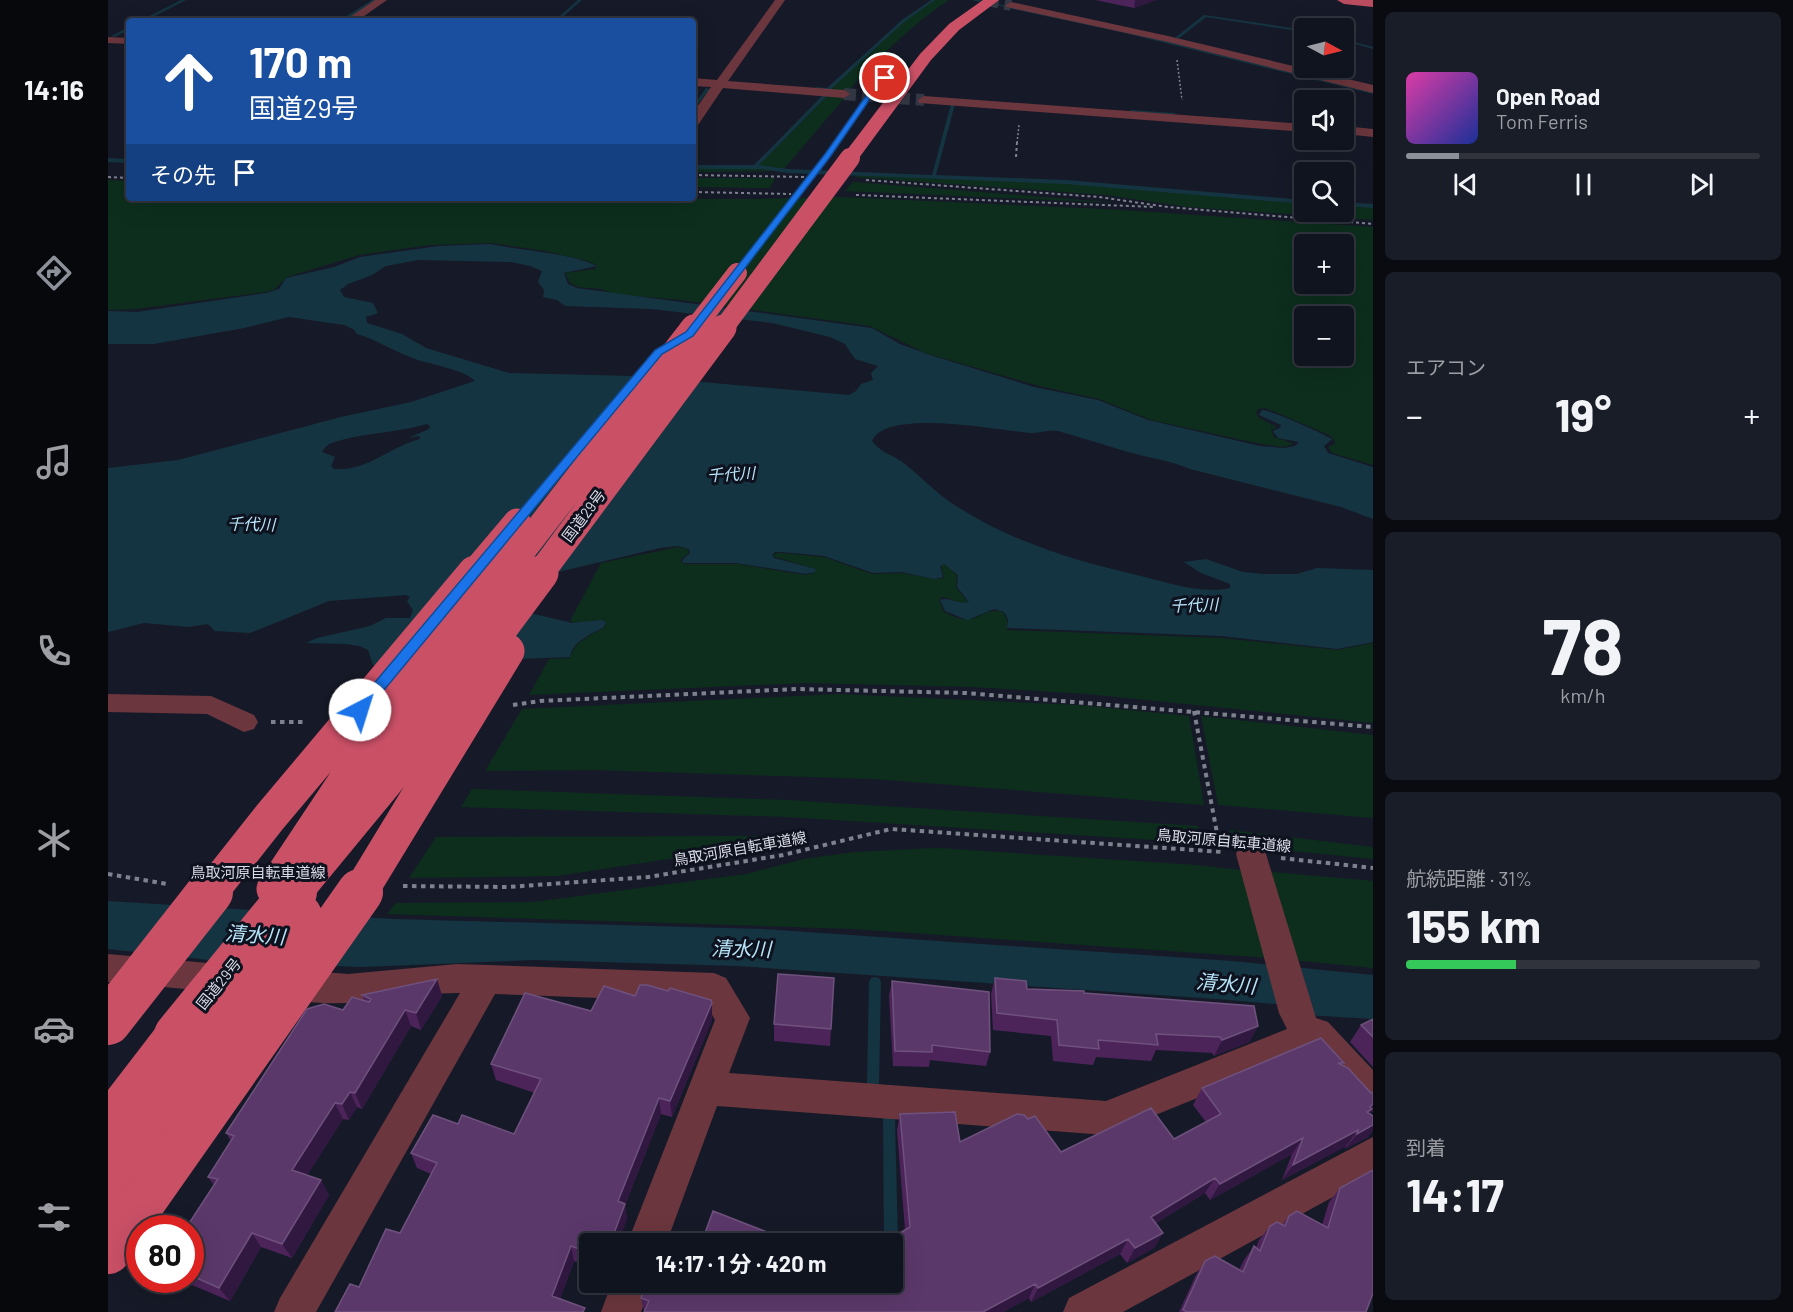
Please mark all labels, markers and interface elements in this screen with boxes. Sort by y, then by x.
north arrow [1294,18,1354,78]
map controls [1294,18,1354,366]
text: 170 m [249,36,352,86]
icon: ahead [150,42,228,120]
pin [859,52,910,103]
icon: arrive [868,61,901,94]
text: 14:16 [24,73,84,105]
text: Open Road [1496,83,1600,109]
button: sound [1294,90,1354,150]
text: 国道29号 [249,91,359,123]
text: Tom Ferris [1496,109,1588,133]
icon: arrive [228,156,261,189]
text: その先 [150,161,216,187]
button: search [1294,162,1354,222]
icon: previous [1449,168,1482,201]
icon: pause [1567,168,1600,201]
icon: next [1685,168,1718,201]
button: + [1294,234,1354,294]
icon: directions [33,252,75,294]
button: − [1294,306,1354,366]
text: エアコン [1406,355,1486,379]
text: 19° [1555,387,1611,441]
text: − [1406,395,1423,435]
text: + [1744,395,1760,435]
icon: music [33,441,75,483]
water label: 千代川 [707,463,757,484]
street label: 国道29号 [558,486,609,545]
water label: 千代川 [227,514,277,533]
water label: 千代川 [1170,594,1220,615]
text: 78 [1543,597,1623,691]
icon: phone [33,630,75,672]
position arrow [328,678,392,742]
text: km/h [1560,683,1606,707]
icon: climate [33,819,75,861]
street label: 鳥取河原自転車道線 [1156,825,1292,855]
street label: 鳥取河原自転車道線 [672,827,808,869]
street label: 鳥取河原自転車道線 [190,863,326,881]
text: 航続距離 · 31% [1406,866,1532,890]
text: 155 km [1406,898,1541,952]
water label: 清水川 [224,920,288,948]
water label: 清水川 [711,935,773,961]
street label: 国道29号 [192,954,244,1013]
water label: 清水川 [1195,968,1259,998]
icon: car [33,1008,75,1050]
text: 到着 [1406,1135,1446,1159]
text: 14:17 [1406,1167,1504,1221]
icon: filters [33,1196,75,1238]
speed limit sign: 80 [126,1215,204,1293]
text: 14:17 · 1 分 · 420 m [656,1250,826,1276]

